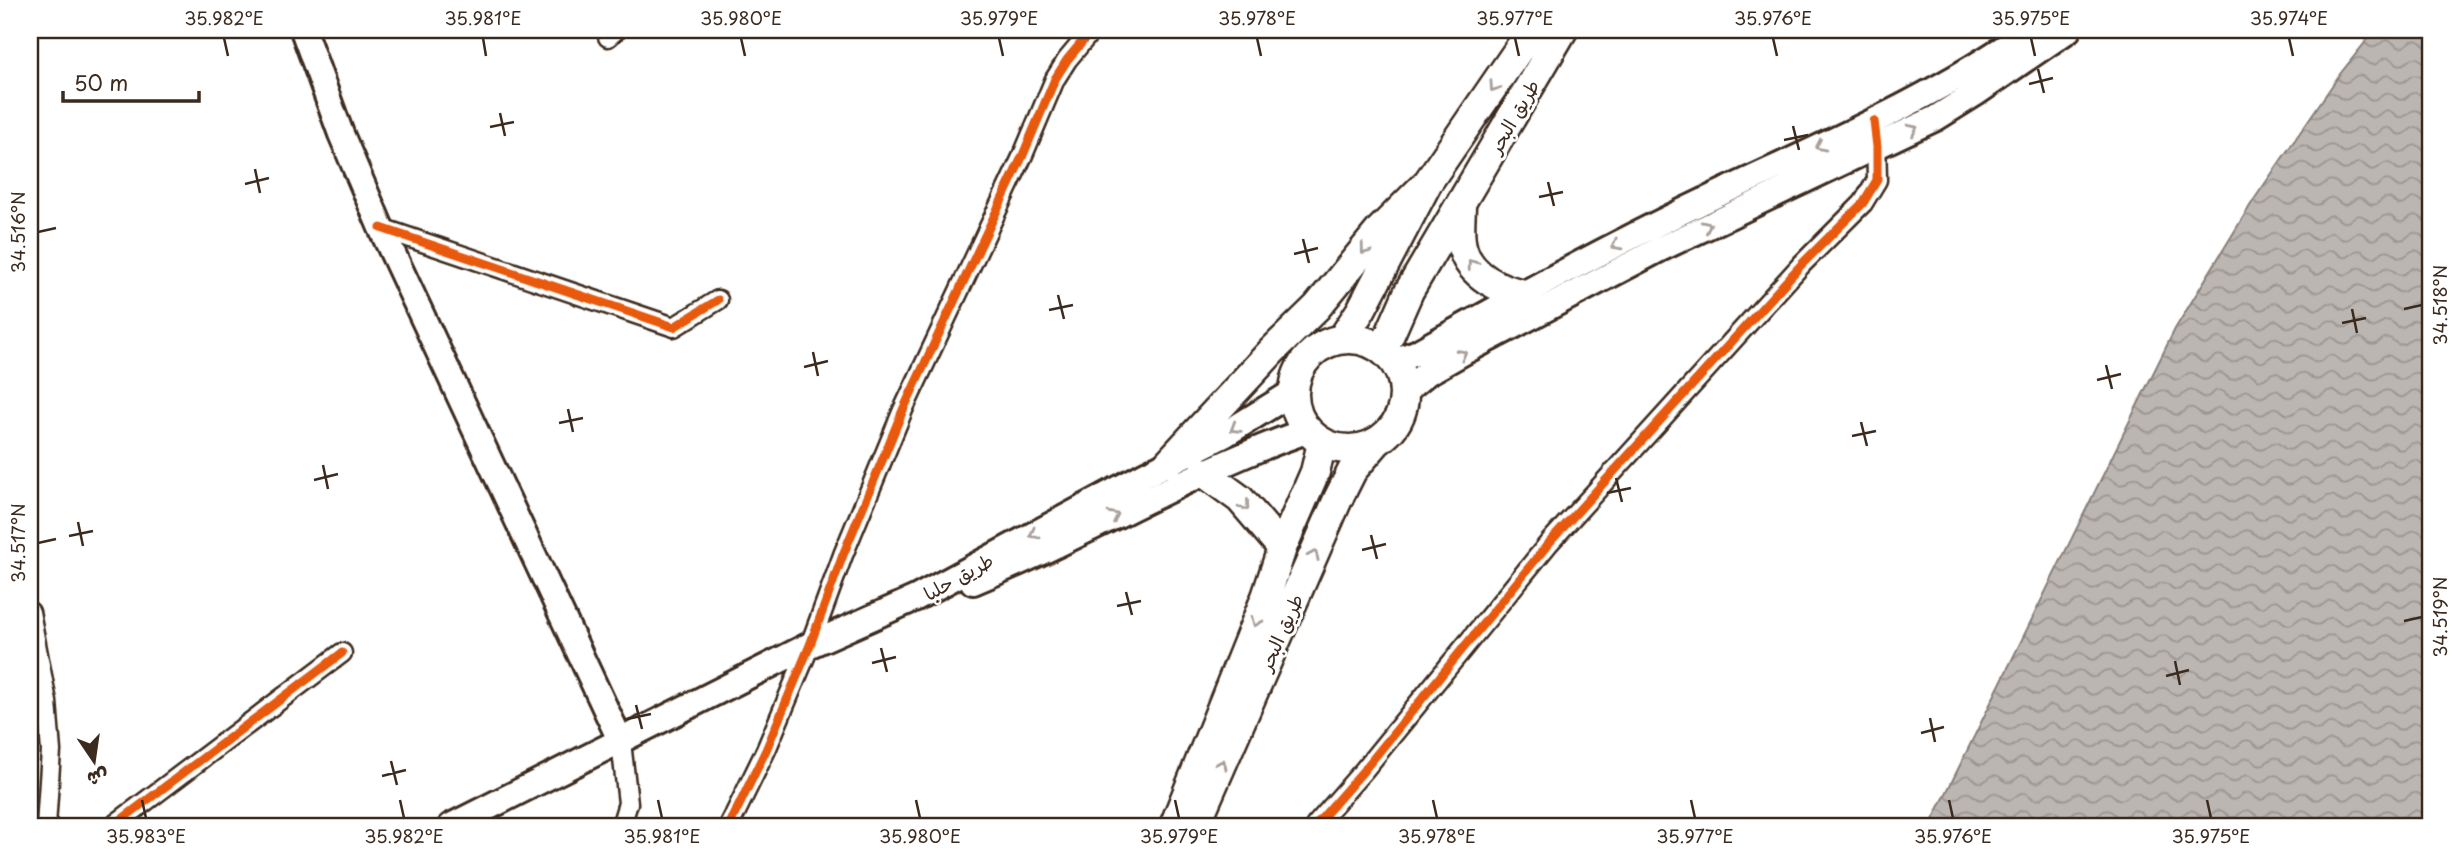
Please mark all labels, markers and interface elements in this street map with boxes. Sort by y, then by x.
text: 35.982°E [184,4,264,31]
text: 35.981°E [445,4,522,31]
text: 35.980°E [700,4,782,31]
text: 35.979°E [960,4,1038,31]
text: 35.978°E [1218,4,1296,31]
text: 35.977°E [1476,4,1554,31]
text: 35.976°E [1734,4,1812,31]
text: 35.975°E [1992,4,2070,31]
text: 35.974°E [2250,4,2328,31]
scale bar [63,60,200,104]
text: 50 m [74,66,128,98]
street label: طريق البحر [1479,74,1546,160]
one-way arrow [1489,79,1502,92]
one-way arrow [1906,124,1918,138]
one-way arrow [1815,138,1827,152]
text: 34.516°N [4,191,31,273]
one-way arrow [1700,221,1712,235]
one-way arrow [1611,237,1623,250]
one-way arrow [1361,242,1374,254]
one-way arrow [1468,259,1480,271]
text: 34.518°N [2426,265,2453,345]
one-way arrow [1454,348,1467,362]
one-way arrow [1230,420,1243,433]
one-way arrow [1237,499,1250,511]
text: 34.517°N [4,503,31,583]
one-way arrow [1107,511,1119,525]
one-way arrow [1029,526,1041,539]
street label: طريق حلبا [918,545,998,607]
one-way arrow [1306,550,1320,563]
text: 34.519°N [2426,576,2453,658]
street label: طريق البحر [1250,589,1309,677]
one-way arrow [1250,615,1264,627]
north arrow [60,726,130,796]
one-way arrow [1214,758,1228,771]
text: ش [85,763,111,795]
text: 35.983°E [106,822,186,849]
text: 35.982°E [364,822,444,849]
text: 35.981°E [624,822,701,849]
text: 35.980°E [879,822,961,849]
text: 35.979°E [1140,822,1218,849]
text: 35.978°E [1398,822,1476,849]
text: 35.977°E [1656,822,1734,849]
text: 35.976°E [1914,822,1992,849]
text: 35.975°E [2172,822,2250,849]

